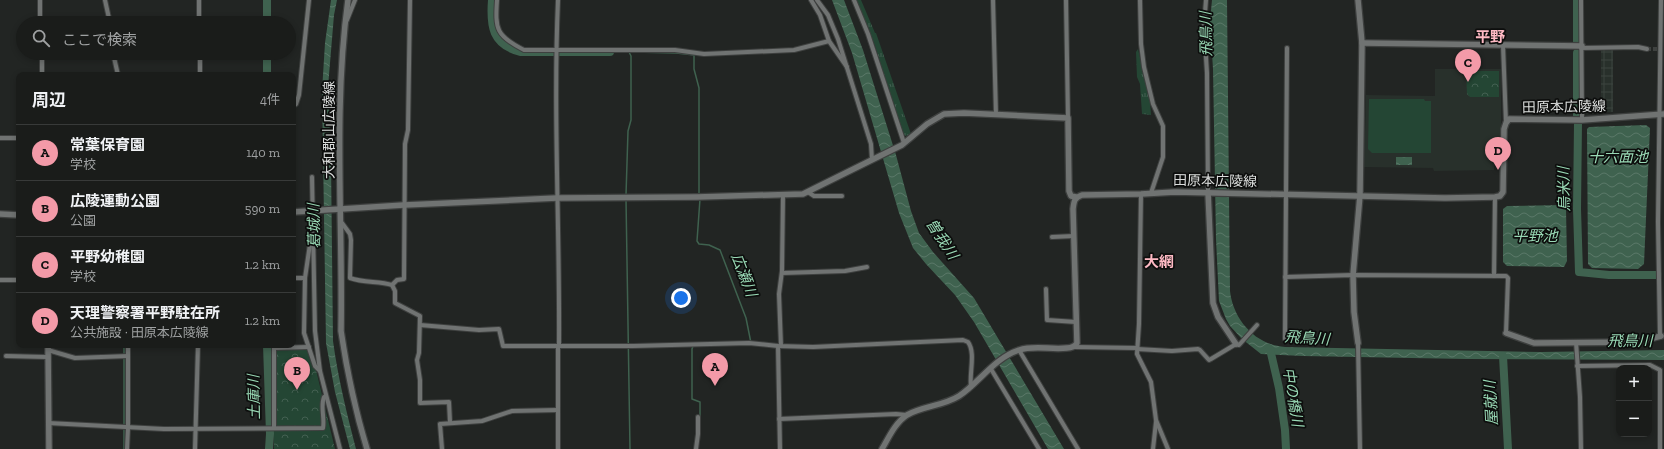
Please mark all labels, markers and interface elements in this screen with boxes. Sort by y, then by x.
water label: 飛鳥川 [1197,9,1215,57]
search box [16,16,296,60]
icon: search [30,27,52,49]
district label: 平野 [1475,28,1505,46]
text: ここで検索 [62,31,137,49]
pin: C [1455,49,1481,82]
street label: 大和郡山広陵線 [321,81,338,179]
text: 周辺 [32,90,66,110]
text: 4件 [260,92,280,107]
street label: 田原本広陵線 [1522,98,1606,116]
text: 常葉保育園 [70,136,145,154]
pin: D [1485,137,1511,170]
text: A [41,145,49,160]
text: 140 m [246,145,280,160]
water label: 十六面池 [1588,148,1650,166]
text: 学校 [70,157,96,172]
water label: 烏米川 [1555,164,1573,212]
street label: 田原本広陵線 [1173,172,1257,190]
text: 広陵運動公園 [70,192,160,210]
text: B [41,201,49,216]
text: 590 m [245,201,280,216]
water label: 葛城川 [305,201,323,249]
text: 公園 [70,213,96,228]
water label: 曽我川 [922,215,963,264]
water label: 平野池 [1512,227,1559,245]
text: 平野幼稚園 [70,248,145,266]
water label: 広瀬川 [728,251,761,301]
district label: 大網 [1144,253,1174,271]
text: C [41,257,49,272]
text: 1.2 km [245,257,280,272]
text: 学校 [70,269,96,284]
your location [671,288,691,308]
text: 天理警察署平野駐在所 [70,304,220,322]
text: D [40,313,50,328]
text: 1.2 km [245,313,280,328]
text: 公共施設 · 田原本広陵線 [70,325,209,340]
water label: 飛鳥川 [1284,327,1332,349]
water label: 飛鳥川 [1607,332,1654,350]
pin: A [702,353,728,386]
pin: B [284,357,310,390]
map controls [1616,365,1652,437]
button: + [1616,365,1652,401]
water label: 中の橋川 [1279,366,1307,430]
water label: 土庫川 [245,372,263,420]
water label: 屋就川 [1481,378,1501,426]
button: − [1616,401,1652,437]

